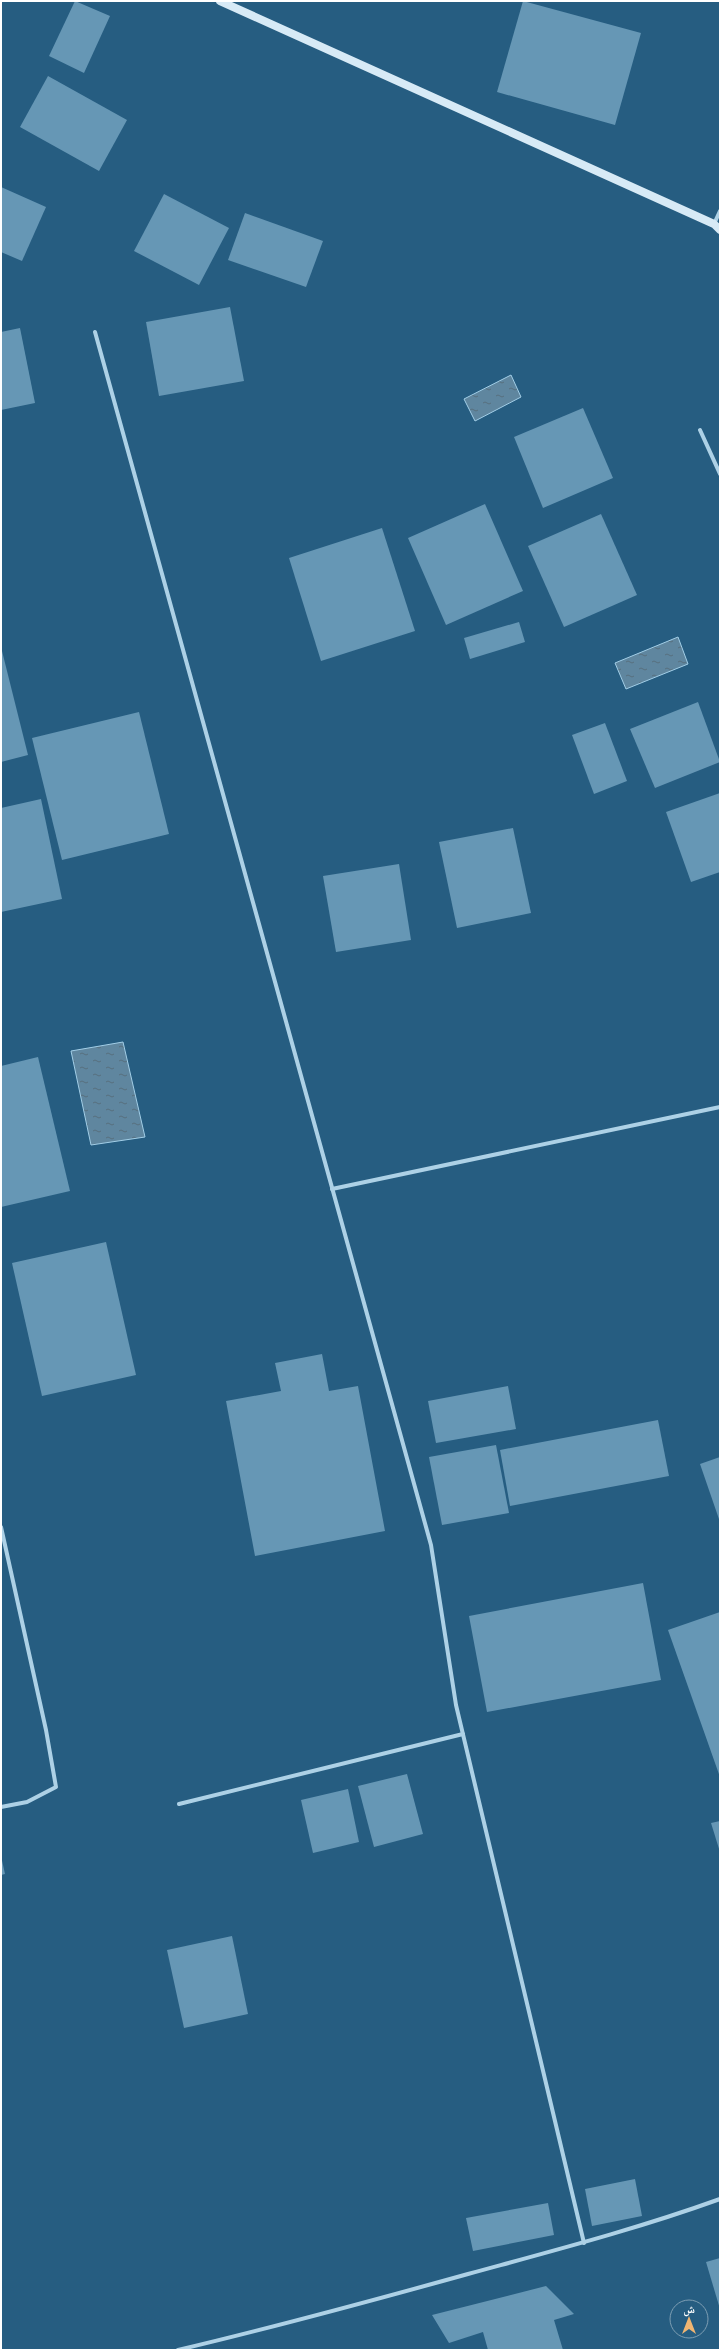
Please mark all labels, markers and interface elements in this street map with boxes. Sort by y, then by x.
north arrow [669,2299,709,2339]
text: ش [683,2302,695,2317]

